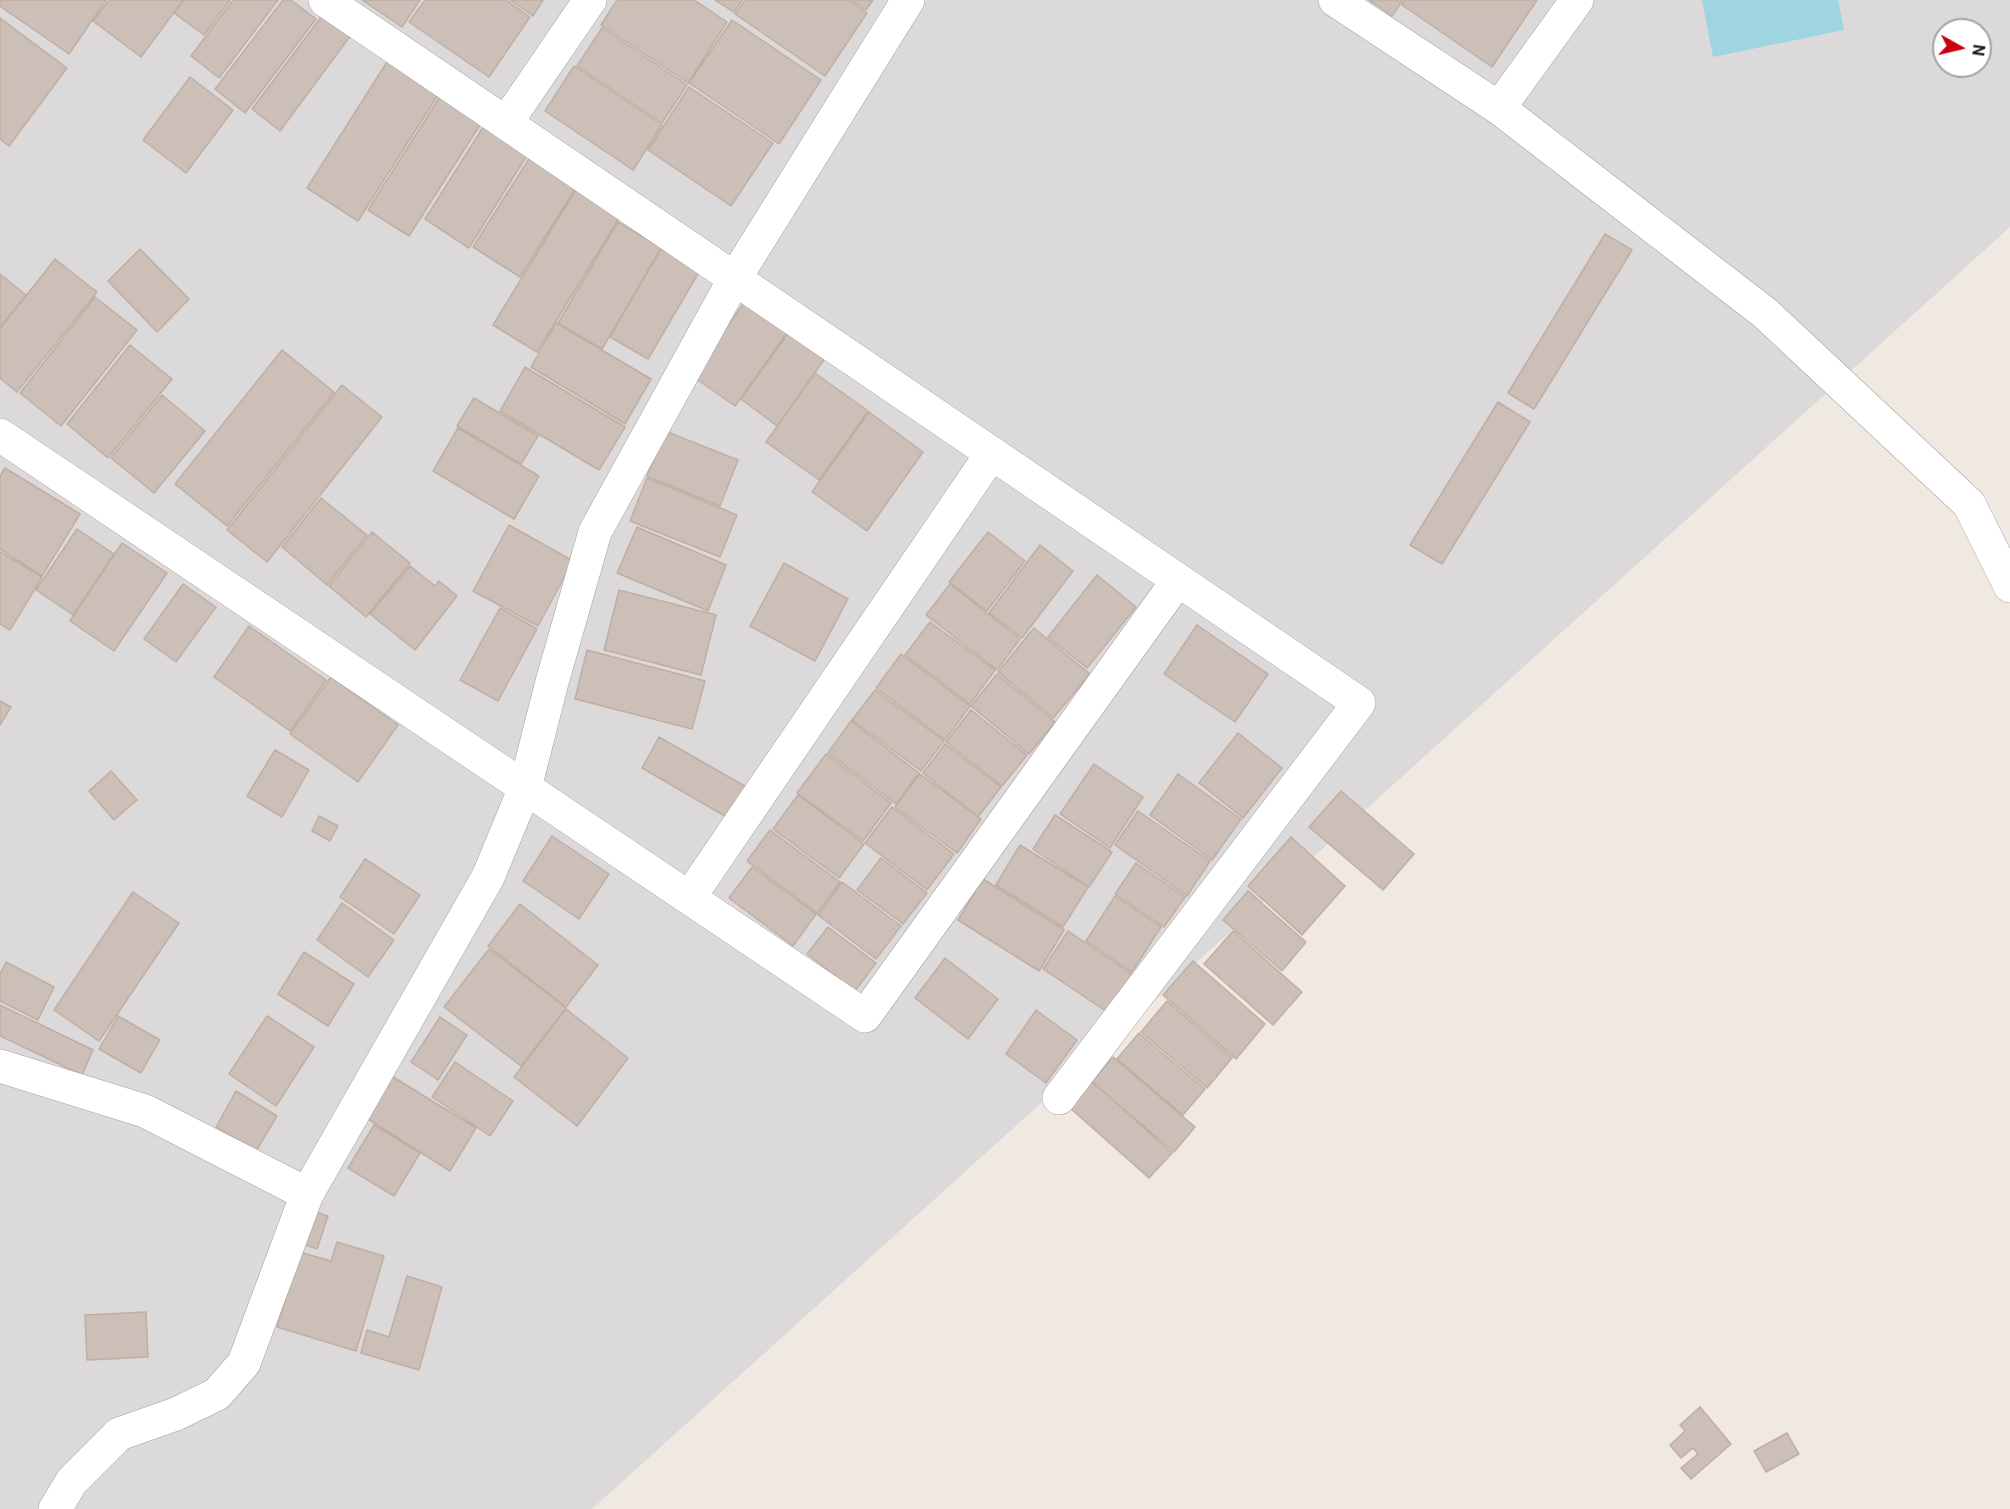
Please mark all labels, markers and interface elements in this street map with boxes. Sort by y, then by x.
north arrow [1932,18,1992,78]
text: N [1968,43,1989,57]

